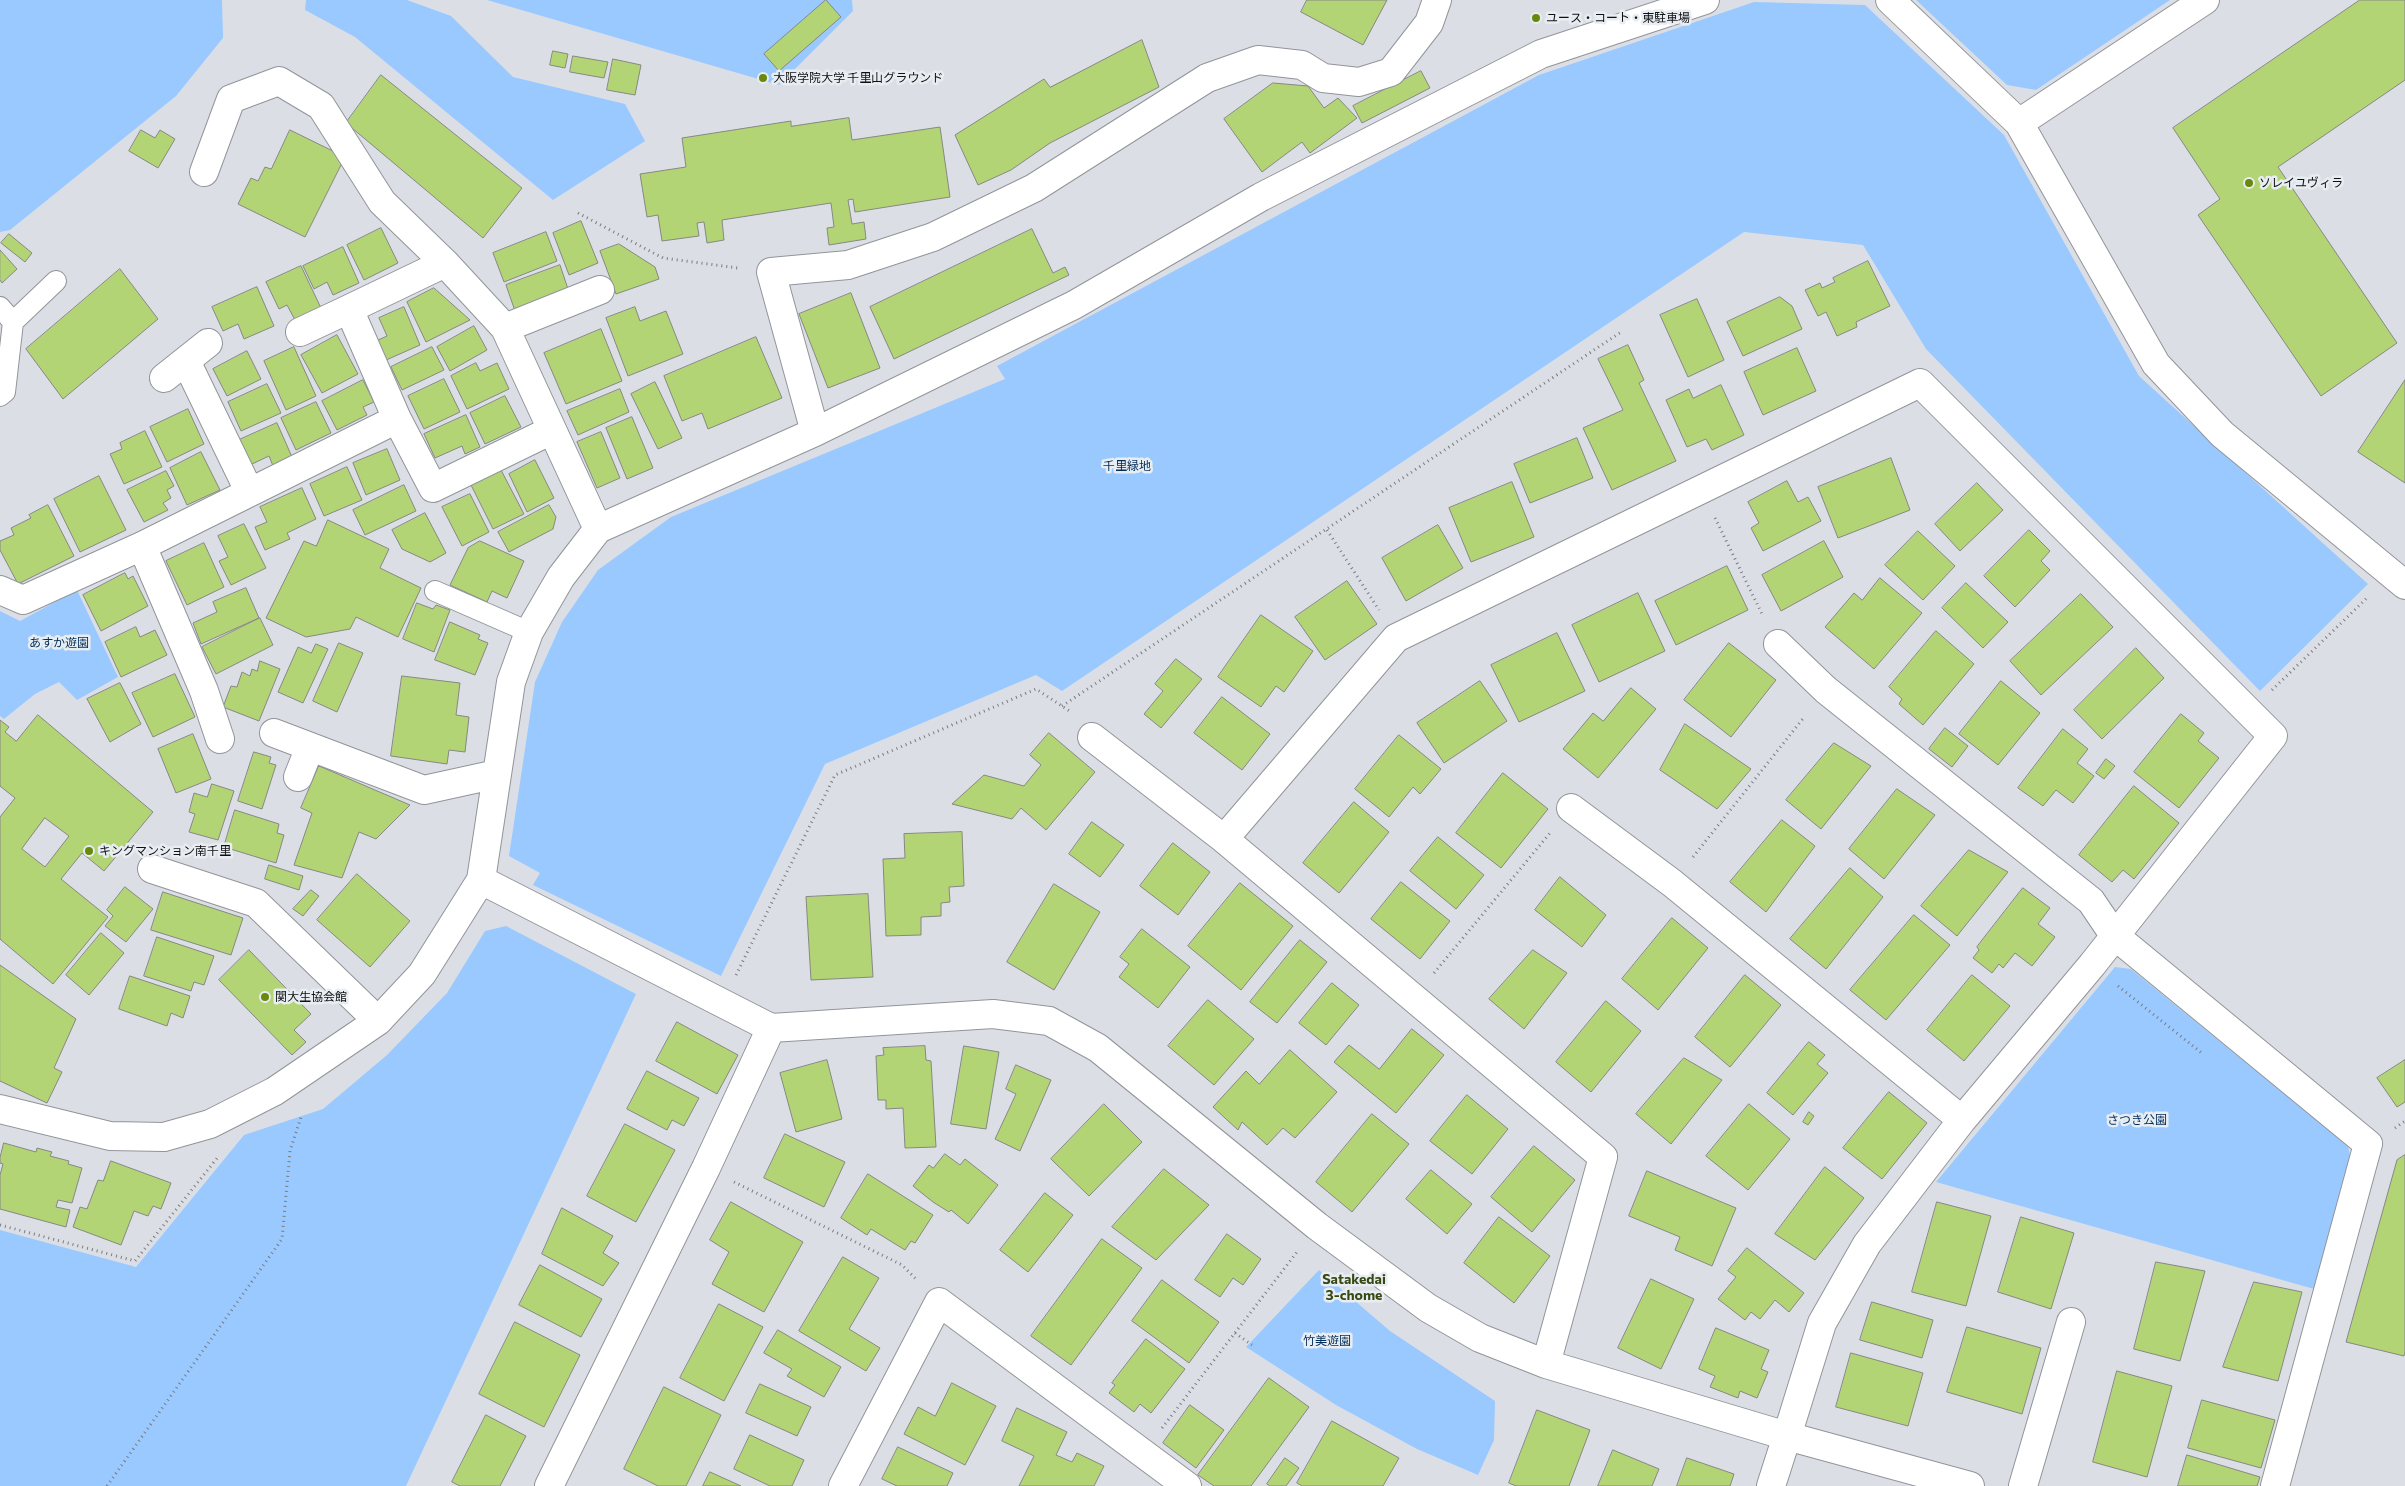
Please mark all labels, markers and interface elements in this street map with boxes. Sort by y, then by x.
place label: ユース・コート・東駐車場 [1546,11,1690,25]
marker: ユース・コート・東駐車場 [1530,12,1542,24]
place label: 大阪学院大学 千里山グラウンド [773,71,943,85]
marker: 大阪学院大学 千里山グラウンド [757,72,769,84]
place label: ソレイユヴィラ [2259,176,2343,190]
marker: ソレイユヴィラ [2243,177,2255,189]
park label: 千里緑地 [1103,459,1151,473]
park label: あすか遊園 [29,636,89,650]
place label: キングマンション南千里 [99,844,231,858]
marker: キングマンション南千里 [83,845,95,857]
place label: 関大生協会館 [275,990,347,1004]
marker: 関大生協会館 [259,991,271,1003]
park label: さつき公園 [2107,1113,2167,1127]
district label: Satakedai 3-chome [1322,1271,1386,1304]
park label: 竹美遊園 [1303,1334,1351,1348]

